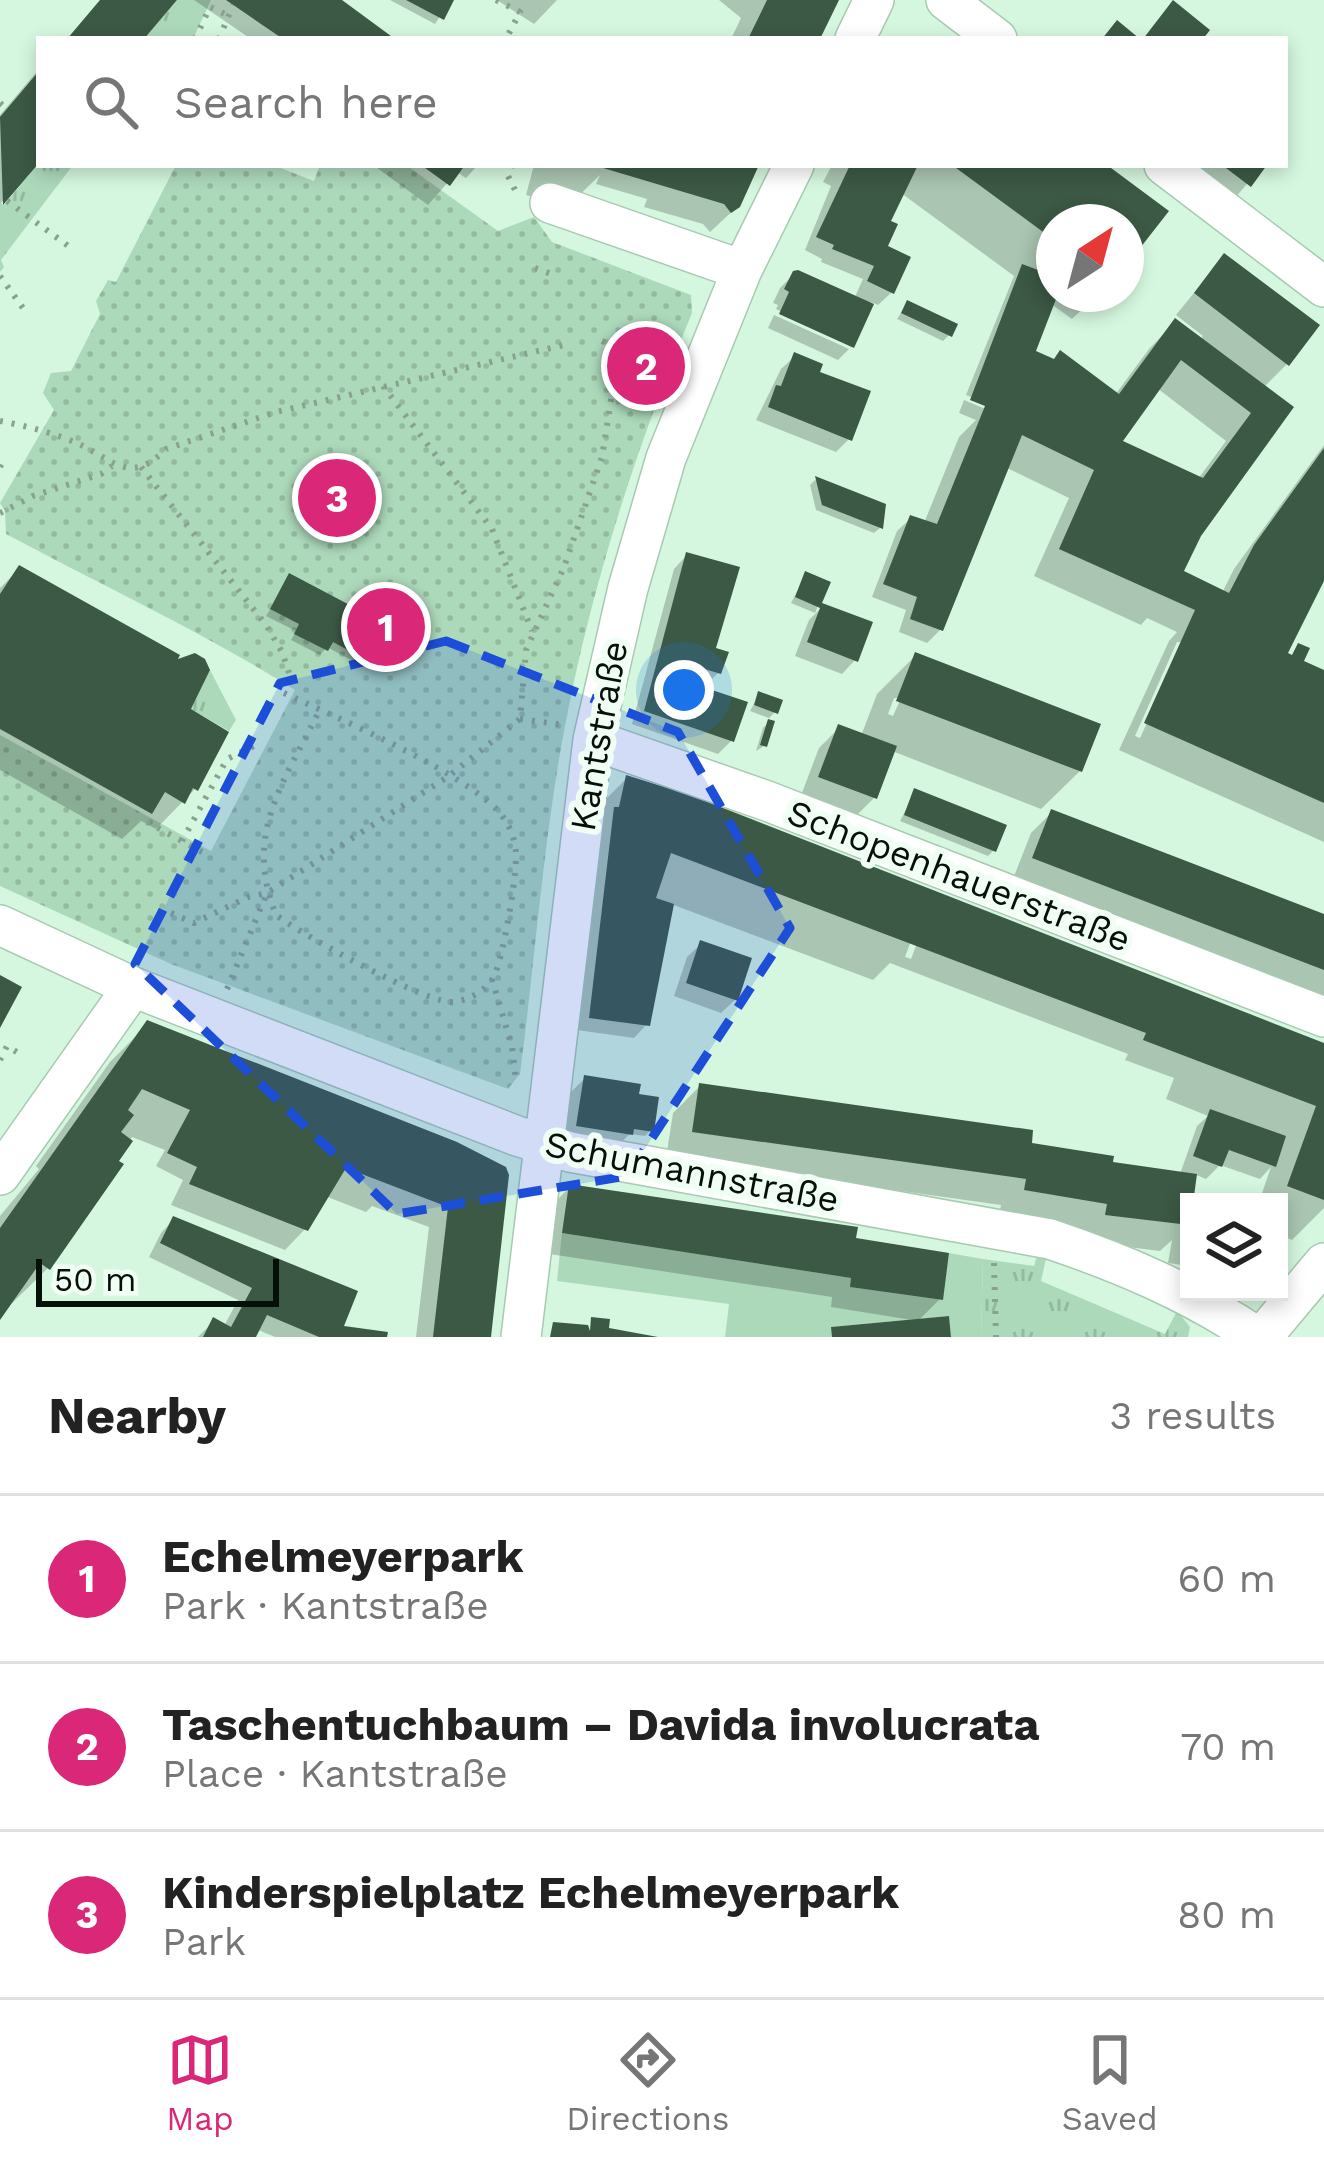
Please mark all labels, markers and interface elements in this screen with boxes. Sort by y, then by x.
search box [36,36,1288,168]
icon: search [78,69,144,135]
text: Search here [174,76,438,129]
north arrow [1036,204,1144,312]
pin: 2 [607,321,685,411]
pin: 3 [298,453,376,543]
pin: 1 [347,582,425,672]
street label: Kantstraße [562,638,636,834]
your location [654,660,714,720]
street label: Schopenhauerstraße [782,791,1136,961]
street label: Schumannstraße [541,1123,843,1221]
map controls [1180,1193,1288,1301]
button: layers [1180,1193,1288,1301]
scale bar [36,1253,279,1306]
text: 50 m [54,1260,136,1299]
text: Nearby [48,1386,226,1445]
text: 3 results [1110,1393,1276,1438]
text: Echelmeyerpark [162,1530,524,1583]
text: 1 [79,1556,95,1601]
text: 60 m [1178,1556,1276,1601]
text: Park · Kantstraße [162,1583,489,1628]
text: Taschentuchbaum – Davida involucrata [162,1698,1039,1751]
text: 2 [75,1724,99,1769]
text: 70 m [1180,1724,1276,1769]
text: Place · Kantstraße [162,1751,508,1796]
text: Kinderspielplatz Echelmeyerpark [162,1866,899,1919]
text: 3 [75,1892,99,1937]
text: 80 m [1177,1892,1276,1937]
text: Park [162,1919,246,1964]
tab: Map [166,2027,234,2138]
tab: Directions [566,2027,729,2138]
tab: Saved [1062,2027,1158,2138]

